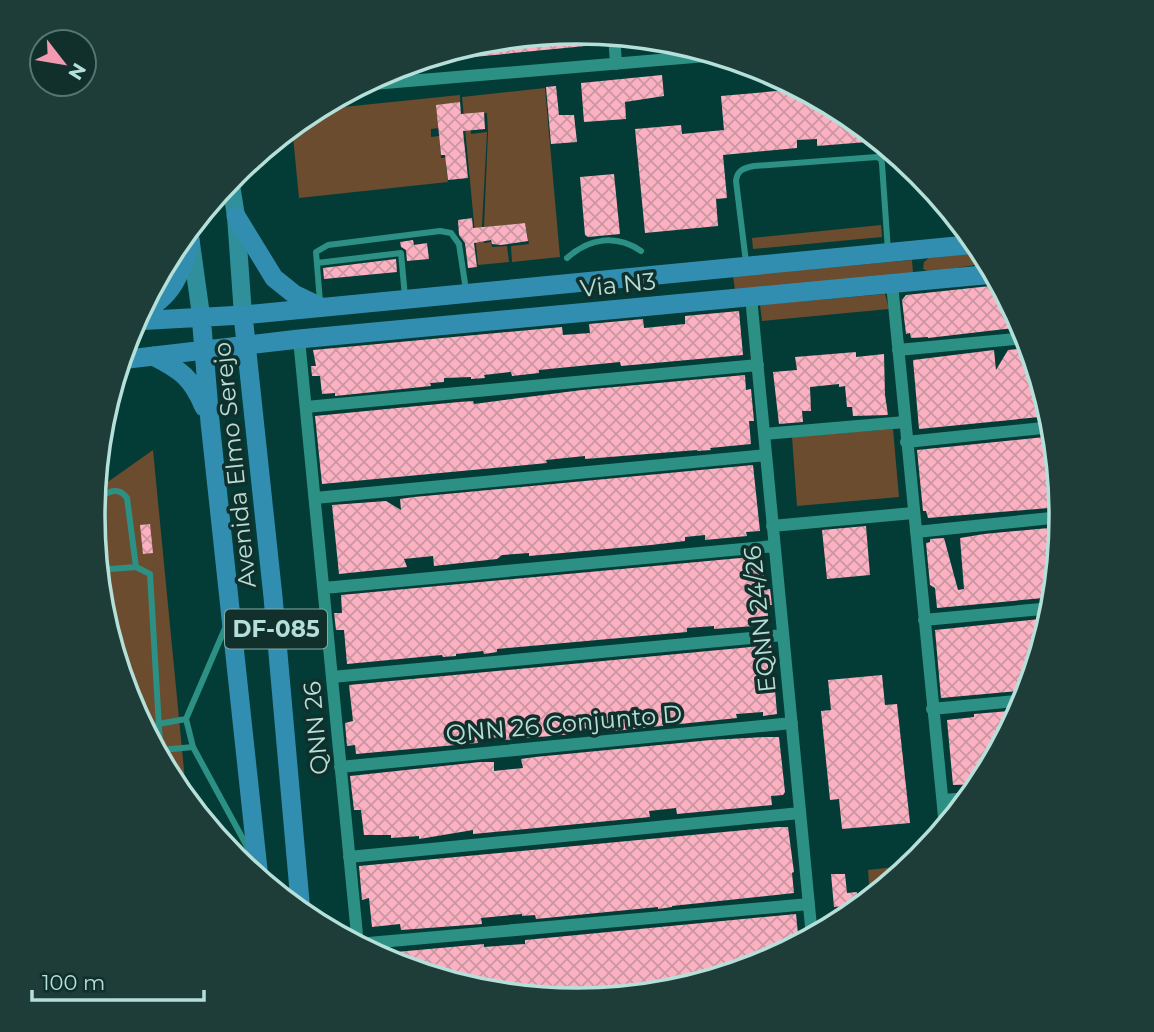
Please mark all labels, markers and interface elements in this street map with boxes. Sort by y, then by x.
north arrow [28,28,98,98]
text: N [63,59,91,84]
street label: Via N3 [579,266,657,303]
street label: Avenida Elmo Serejo [207,341,262,589]
street label: EQNN 24/26 [737,544,782,694]
road number: DF-085 [225,610,327,649]
street label: QNN 26 [297,680,334,776]
street label: QNN 26 Conjunto D [445,699,683,748]
scale bar [32,958,203,1002]
text: 100 m [42,970,105,995]

